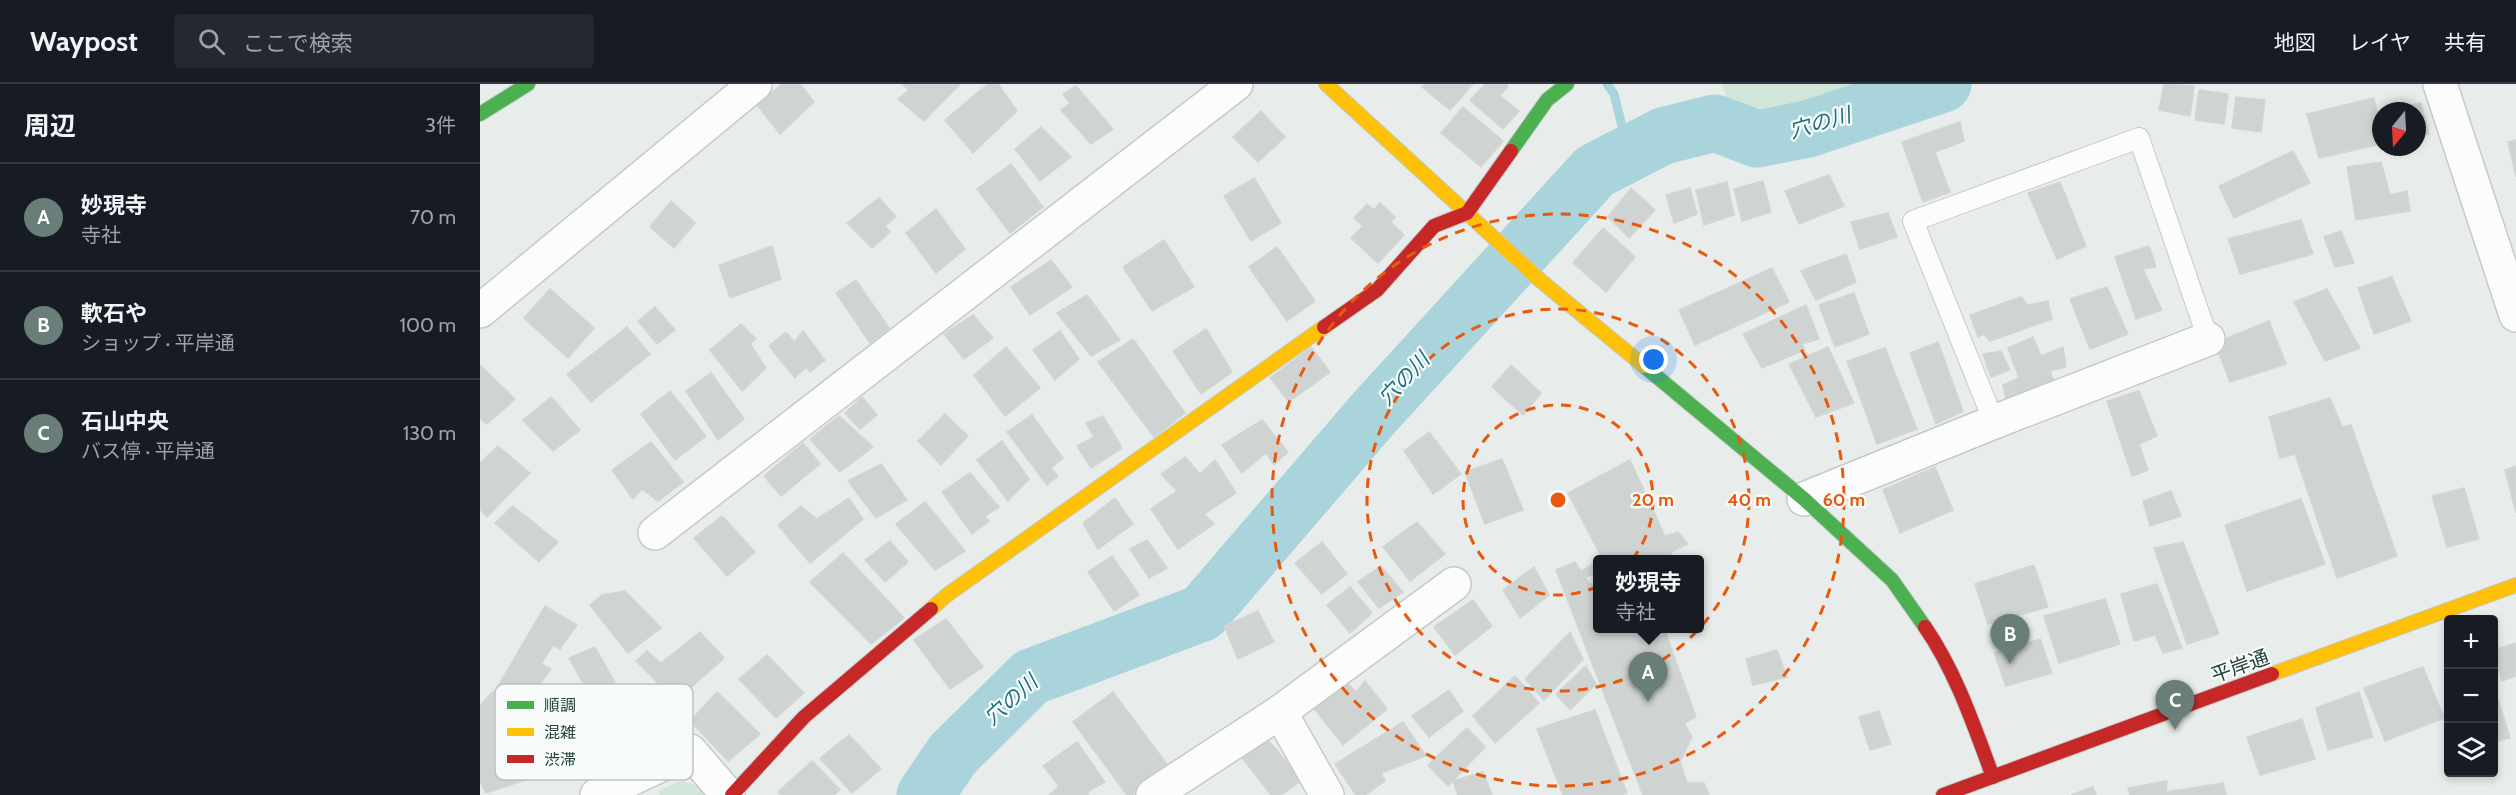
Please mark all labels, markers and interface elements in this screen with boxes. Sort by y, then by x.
search box [174,14,594,68]
text: Waypost [30,24,138,58]
icon: search [195,25,228,58]
text: ここで検索 [243,30,353,57]
text: 地図 [2274,30,2316,55]
text: レイヤ [2349,30,2411,55]
text: 共有 [2444,30,2486,55]
water label: 穴の川 [1786,101,1856,143]
north arrow [2372,102,2426,156]
text: 周辺 [24,110,76,142]
text: 3件 [425,113,456,137]
text: 妙現寺 [81,192,147,219]
text: A [37,205,50,229]
text: 70 m [410,205,456,229]
text: 寺社 [81,223,121,247]
text: 軟石や [81,300,147,327]
text: B [37,313,50,337]
text: 100 m [400,313,456,337]
text: ショップ · 平岸通 [81,331,235,355]
your location [1639,345,1668,374]
water label: 穴の川 [1373,346,1436,410]
text: 石山中央 [81,408,169,435]
text: C [37,421,50,445]
text: 130 m [403,421,456,445]
text: バス停 · 平岸通 [81,439,215,463]
text: 20 m [1632,489,1674,511]
text: 40 m [1727,489,1771,511]
text: 60 m [1823,489,1865,511]
centre of rings [1548,490,1568,510]
popup [1593,555,1704,633]
text: 妙現寺 [1615,569,1682,596]
text: 寺社 [1615,600,1655,624]
pin: B [1990,614,2030,664]
map controls [2444,615,2498,777]
button: + [2444,615,2498,669]
street label: 平岸通 [2208,644,2272,688]
pin: A [1628,652,1668,702]
water label: 穴の川 [979,668,1044,730]
button: − [2444,669,2498,723]
pin: C [2156,680,2194,730]
legend [495,684,693,780]
text: 順調 [544,696,576,715]
text: 混雑 [544,723,576,742]
button: layers [2444,723,2498,777]
text: 渋滞 [544,750,576,769]

